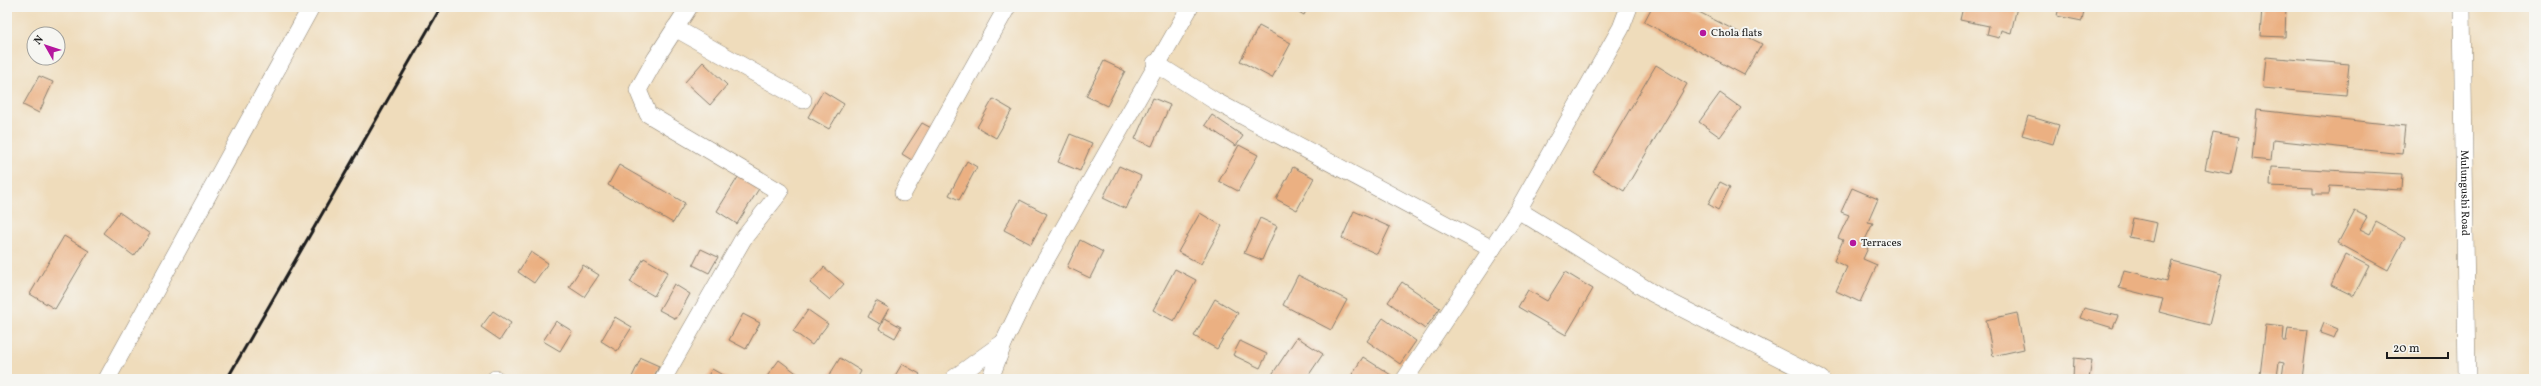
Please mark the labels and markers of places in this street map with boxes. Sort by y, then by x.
place label: Chola flats [1711,26,1762,41]
marker: Chola flats [1698,28,1708,38]
place label: Terraces [1861,236,1902,251]
marker: Terraces [1848,238,1858,248]

